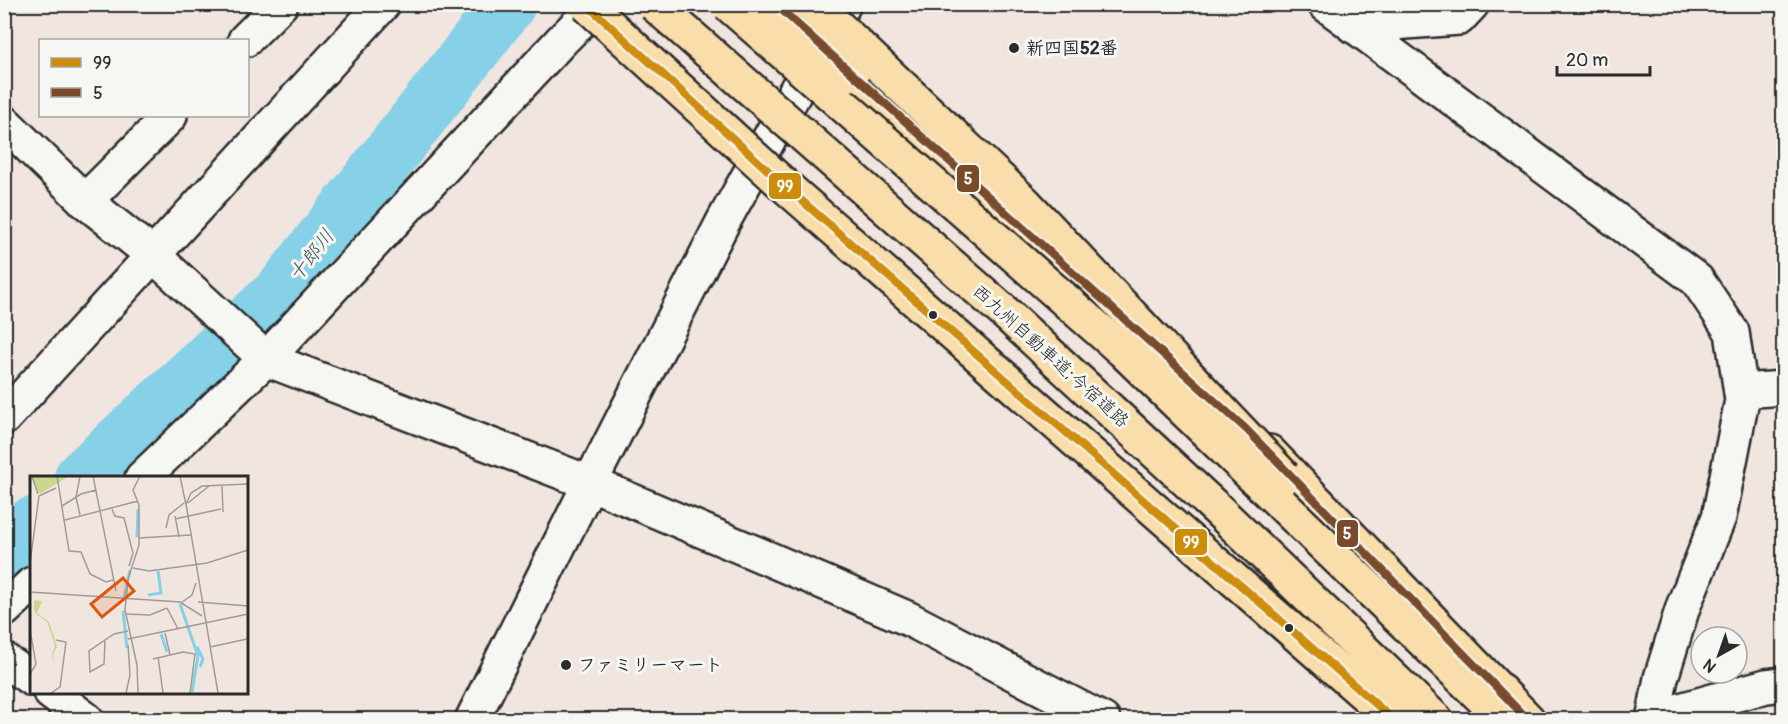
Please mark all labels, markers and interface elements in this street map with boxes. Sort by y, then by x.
place label: 新四国52番 [1026,37,1118,60]
legend [39,39,249,117]
scale bar [1557,39,1650,77]
marker: 新四国52番 [1007,41,1021,55]
text: 20 m [1566,49,1608,72]
text: 99 [93,52,112,75]
text: 5 [93,82,103,105]
line badge: 5 [956,164,980,193]
text: 5 [964,169,973,189]
line badge: 99 [768,172,802,200]
text: 99 [777,177,793,197]
water label: 十郎川 [283,224,340,287]
street label: 西九州自動車道;今宿道路 [968,280,1134,433]
unlabelled marker [927,309,939,321]
inset map [30,476,248,694]
line badge: 5 [1336,519,1359,548]
text: 5 [1343,524,1352,544]
line badge: 99 [1174,528,1208,556]
text: 99 [1183,533,1199,553]
unlabelled marker [1283,622,1295,634]
north arrow [1689,625,1749,685]
place label: ファミリーマート [578,654,723,677]
text: N [1699,654,1721,677]
marker: ファミリーマート [559,658,573,672]

